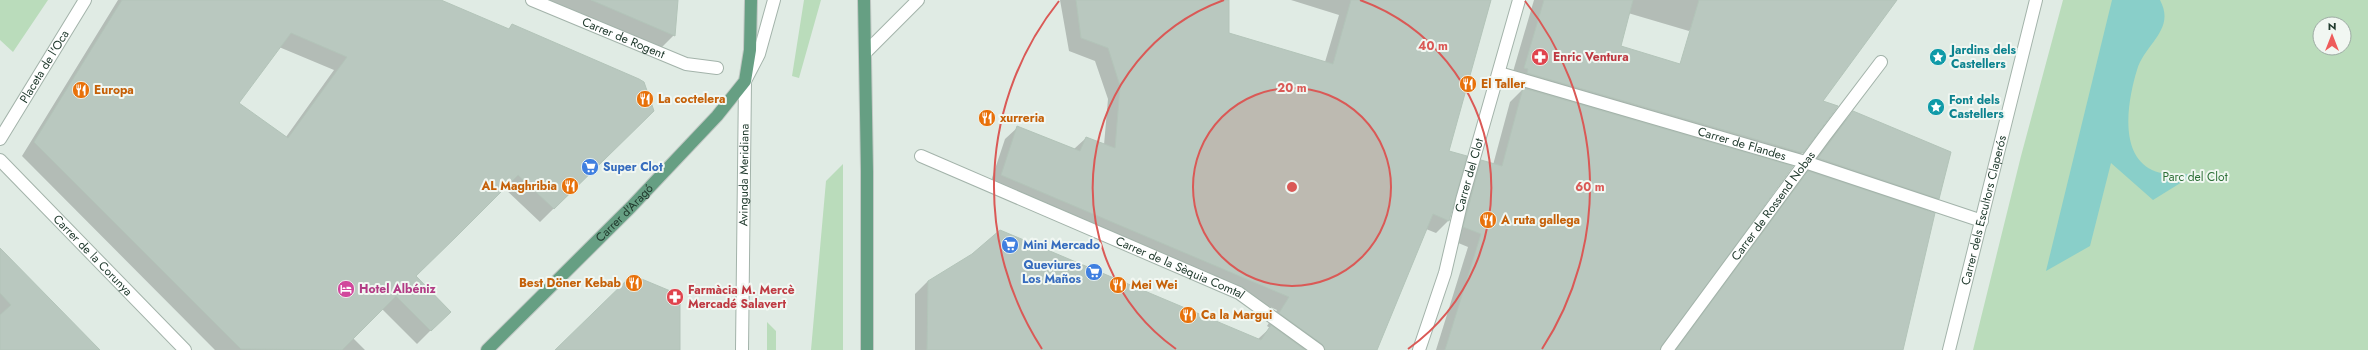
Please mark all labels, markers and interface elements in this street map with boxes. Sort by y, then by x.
street label: Carrer de Rogent [579,13,668,63]
north arrow [2312,16,2352,56]
text: N [2328,18,2336,34]
street label: Placeta de l'Oca [15,26,74,107]
text: 40 m [1418,37,1448,55]
place label: Jardins dels Castellers [1949,41,2017,73]
pharmacy icon: Enric Ventura [1530,47,1550,67]
place icon: Jardins dels Castellers [1928,47,1948,67]
place label: Enric Ventura [1553,48,1629,66]
restaurant icon: El Taller [1458,74,1478,94]
place label: El Taller [1481,75,1525,93]
text: 20 m [1277,79,1307,97]
restaurant icon: Europa [71,80,91,100]
place label: Europa [94,81,134,99]
restaurant icon: La coctelera [635,89,655,109]
place label: La coctelera [658,90,726,108]
place label: Font dels Castellers [1949,91,2004,123]
place icon: Font dels Castellers [1926,97,1946,117]
restaurant icon: xurreria [977,108,997,128]
place label: xurreria [1000,109,1044,127]
street label: Carrer de Flandes [1696,122,1788,165]
street label: Avinguda Meridiana [734,123,754,226]
street label: Carrer dels Escultors Claperós [1956,133,2011,287]
street label: Carrer del Clot [1450,136,1488,214]
street label: Carrer de Rossend Nobas [1727,147,1820,264]
supermarket icon: Super Clot [580,157,600,177]
place label: Super Clot [603,158,663,176]
park label: Parc del Clot [2162,168,2228,186]
restaurant icon: AL Maghribia [560,176,580,196]
place label: AL Maghribia [481,177,557,195]
text: 60 m [1575,178,1605,196]
street label: Carrer d'Aragó [591,179,658,246]
centre of rings [1285,180,1299,194]
restaurant icon: A ruta gallega [1478,210,1498,230]
street label: Carrer de la Corunya [49,211,137,300]
place label: A ruta gallega [1500,211,1580,229]
street label: Carrer de la Sèquia Comtal [1113,232,1248,303]
supermarket icon: Mini Mercado [1000,235,1020,255]
place label: Mini Mercado [1023,236,1100,254]
place label: Queviures Los Maños [1022,256,1082,288]
supermarket icon: Queviures Los Maños [1084,262,1104,282]
restaurant icon: Best Döner Kebab [624,273,644,293]
place label: Best Döner Kebab [519,274,622,292]
restaurant icon: Mei Wei [1108,275,1128,295]
place label: Mei Wei [1131,276,1178,294]
hotel icon: Hotel Albéniz [336,279,356,299]
place label: Hotel Albéniz [359,280,437,298]
place label: Farmàcia M. Mercè Mercadé Salavert [688,281,795,313]
pharmacy icon: Farmàcia M. Mercè Mercadé Salavert [665,287,685,307]
restaurant icon: Ca la Margui [1178,305,1198,325]
place label: Ca la Margui [1201,306,1272,324]

